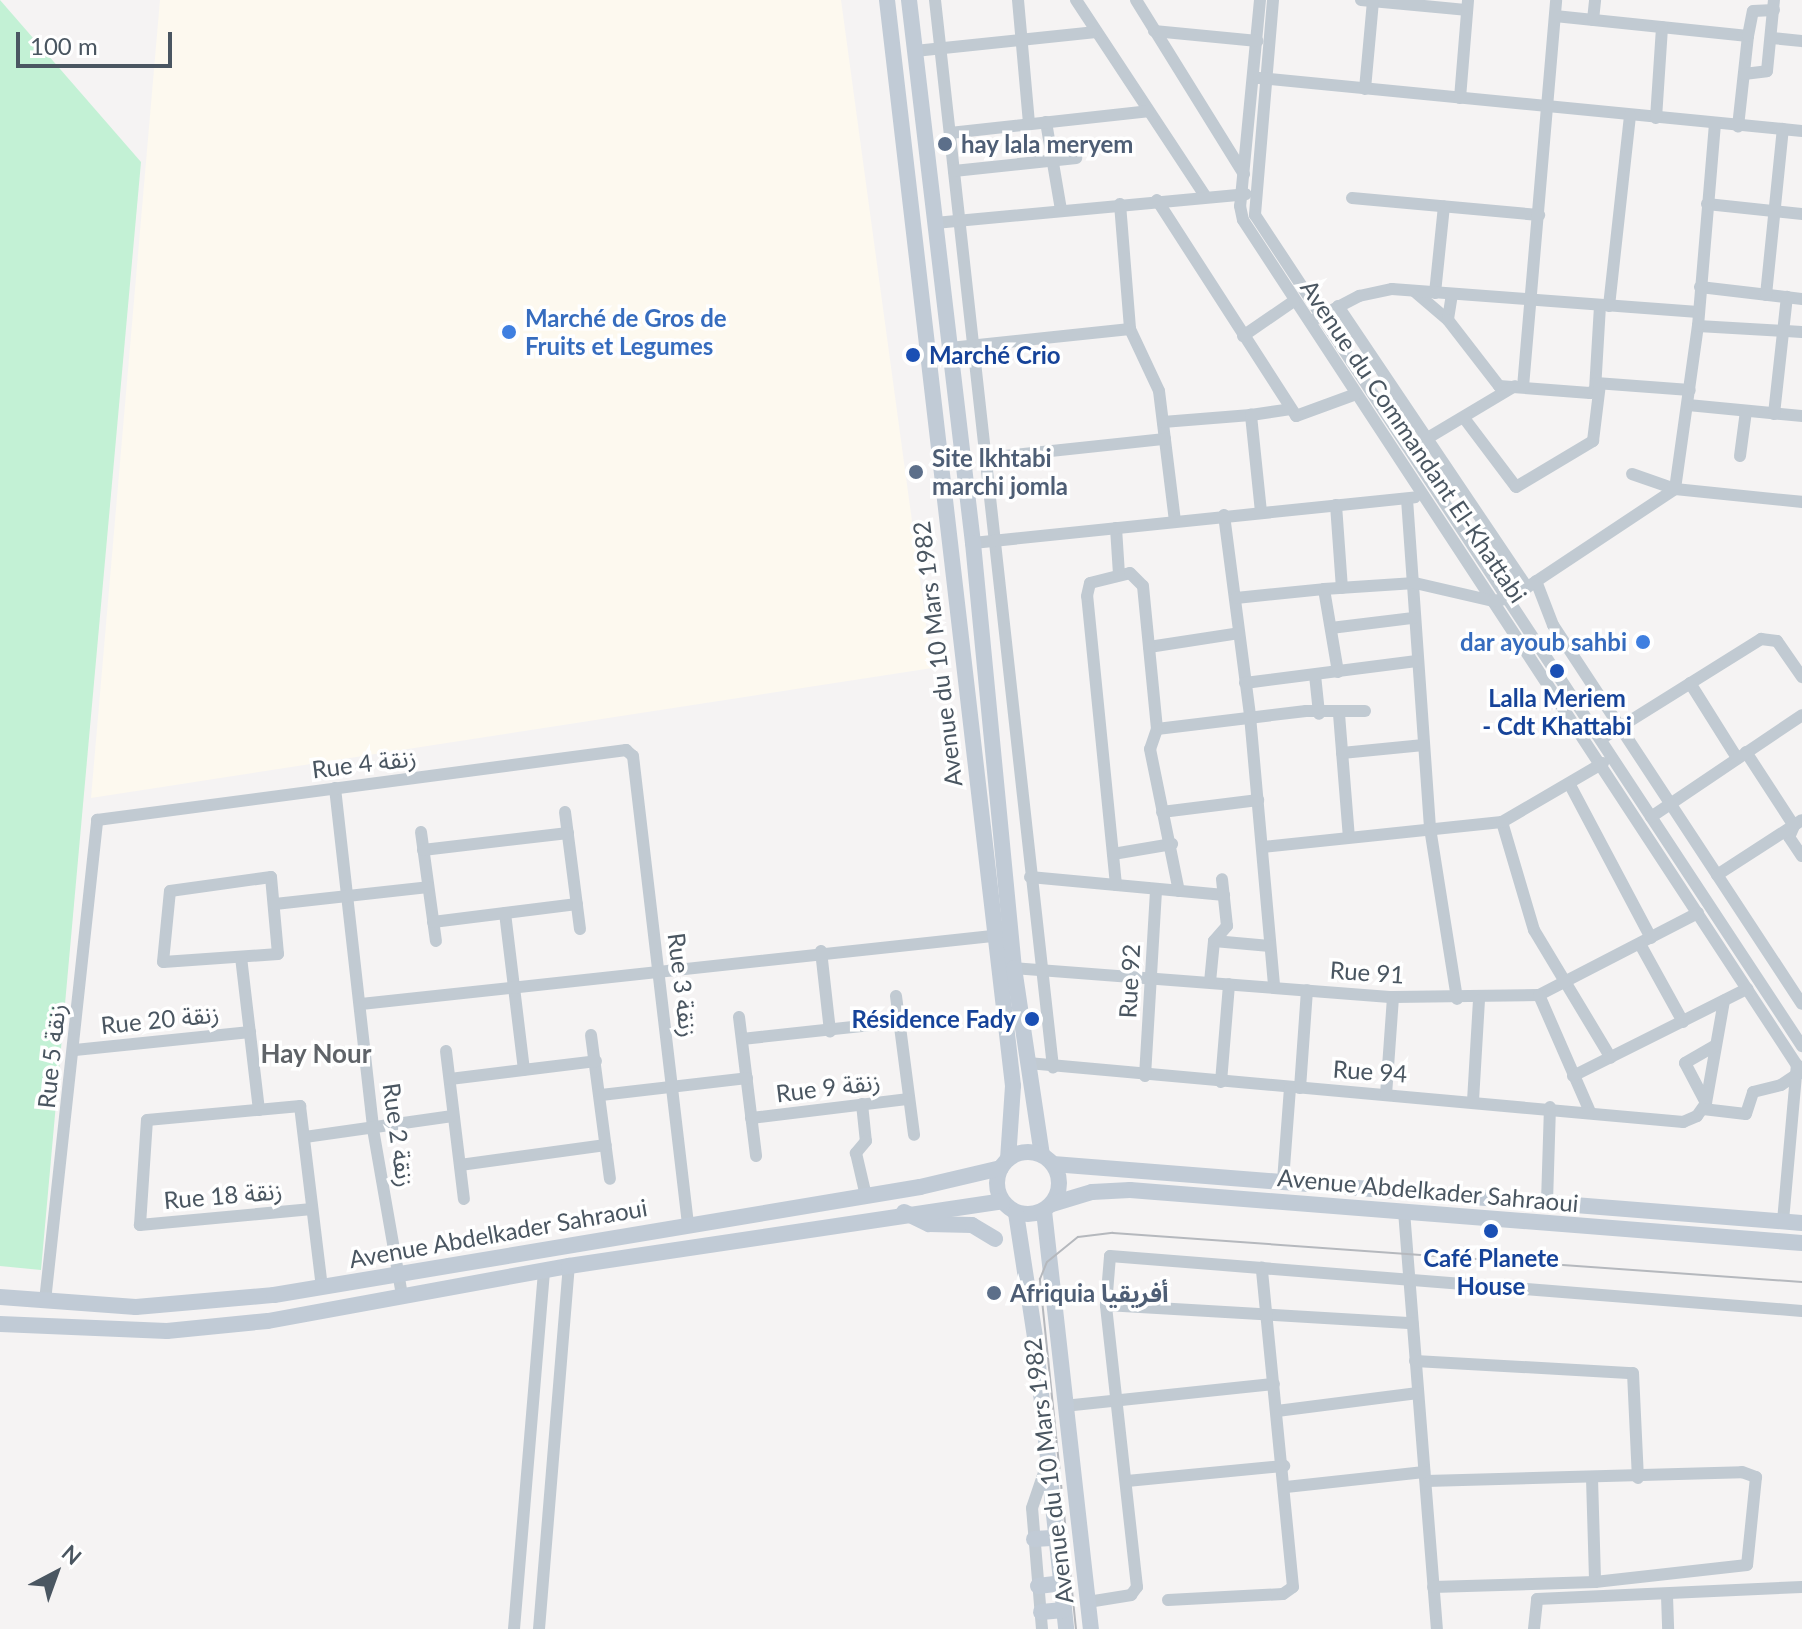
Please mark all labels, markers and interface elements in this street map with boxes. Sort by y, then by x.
scale bar [20,16,176,66]
text: 100 m [30,31,98,60]
place label: hay lala meryem [961,130,1134,158]
marker: hay lala meryem [936,135,954,153]
street label: Avenue du Commandant El-Khattabi [1295,274,1533,608]
place label: Marché de Gros de Fruits et Legumes [525,304,727,360]
marker: Marché de Gros de Fruits et Legumes [500,323,518,341]
place label: Marché Crio [929,341,1061,369]
marker: Marché Crio [904,346,922,364]
place label: Site lkhtabi marchi jomla [932,444,1068,500]
marker: Site lkhtabi marchi jomla [907,463,925,481]
street label: Avenue du 10 Mars 1982 [906,520,968,788]
place label: dar ayoub sahbi [1460,628,1627,656]
marker: dar ayoub sahbi [1634,633,1652,651]
marker: Lalla Meriem - Cdt Khattabi [1548,662,1566,680]
place label: Lalla Meriem - Cdt Khattabi [1482,684,1632,740]
street label: Rue 4 زنقة [310,742,418,784]
street label: Rue 3 زنقة [662,931,704,1039]
street label: Rue 92 [1113,943,1145,1019]
street label: Rue 91 [1329,955,1405,989]
street label: Rue 20 زنقة [99,998,221,1040]
street label: Rue 5 زنقة [31,1002,71,1110]
place label: Résidence Fady [852,1005,1016,1033]
marker: Résidence Fady [1023,1010,1041,1028]
district label: Hay Nour [260,1038,372,1070]
street label: Rue 94 [1332,1054,1408,1088]
street label: Rue 9 زنقة [774,1066,882,1108]
street label: Rue 2 زنقة [377,1081,421,1189]
street label: Avenue Abdelkader Sahraoui [1276,1162,1580,1218]
street label: Rue 18 زنقة [163,1175,283,1215]
street label: Avenue Abdelkader Sahraoui [346,1192,650,1274]
marker: Café Planete House [1482,1222,1500,1240]
place label: Café Planete House [1423,1244,1559,1300]
place label: Afriquia أفريقيا [1010,1279,1169,1307]
marker: Afriquia أفريقيا [985,1284,1003,1302]
street label: Avenue du 10 Mars 1982 [1017,1337,1079,1605]
north arrow [16,1533,96,1613]
text: N [57,1539,87,1570]

